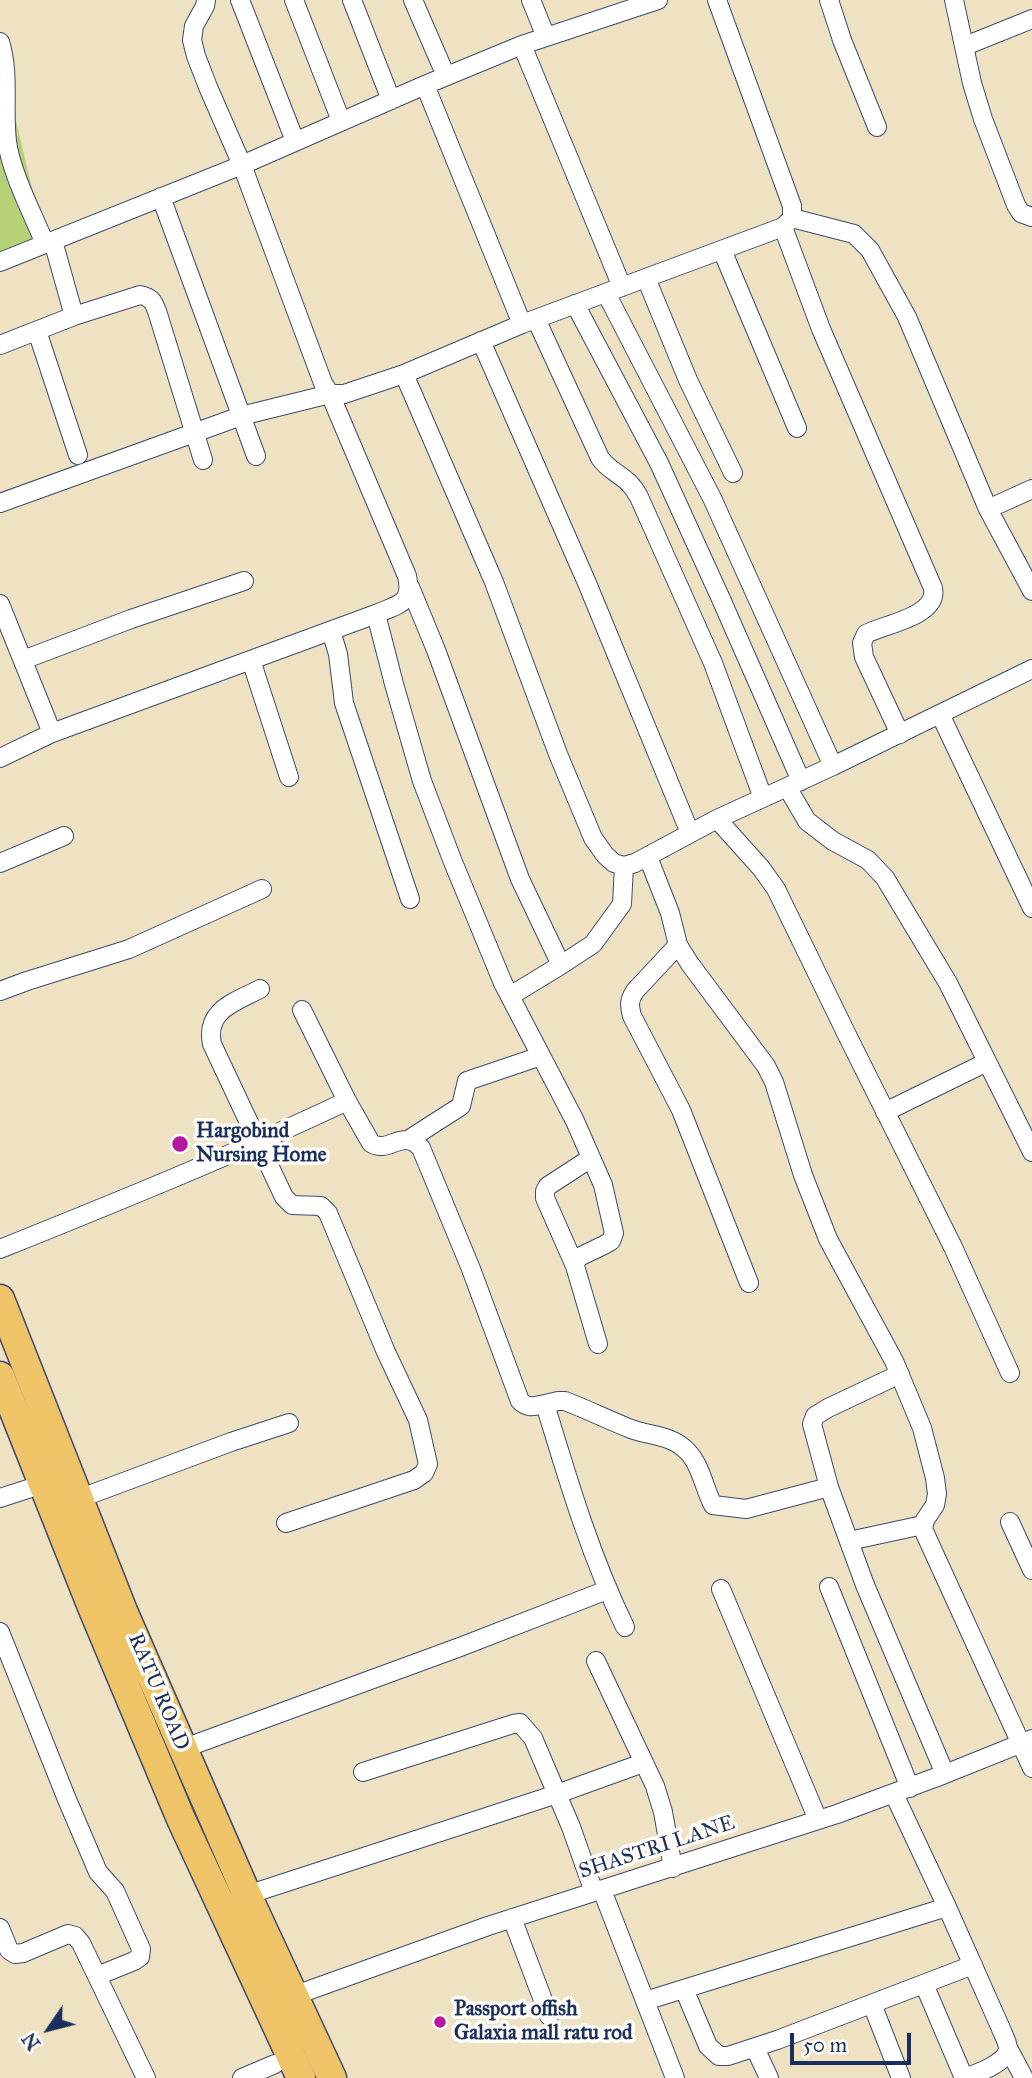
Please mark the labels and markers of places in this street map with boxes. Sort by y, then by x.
place label: Hargobind Nursing Home [196,1119,327,1169]
marker: Hargobind Nursing Home [170,1134,190,1154]
place label: Passport offish Galaxia mall ratu rod [454,1997,633,2047]
marker: Passport offish Galaxia mall ratu rod [432,2014,448,2030]

